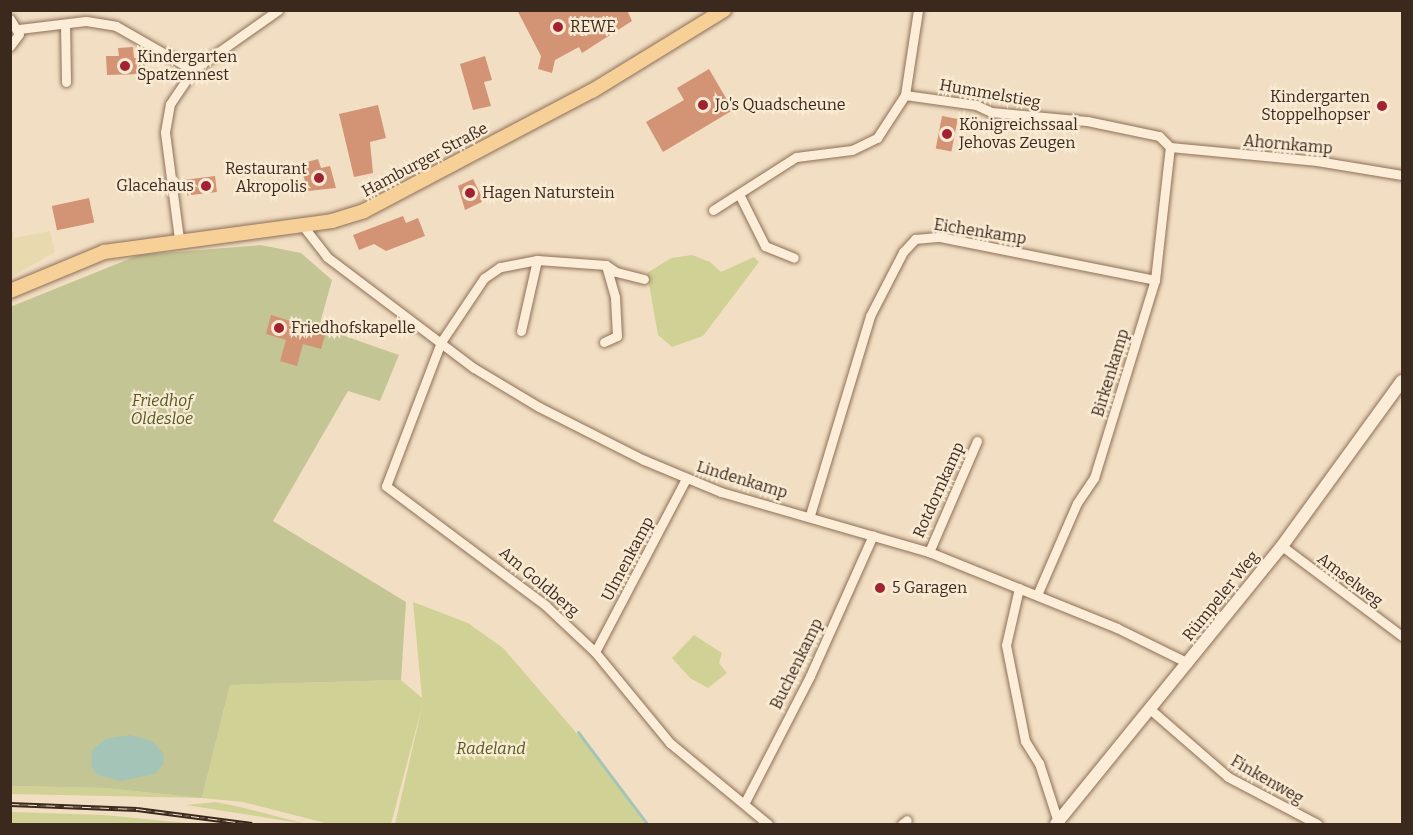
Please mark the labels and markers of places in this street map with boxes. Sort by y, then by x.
place label: REWE [570,17,616,37]
marker: REWE [551,20,565,34]
place label: Kindergarten Spatzennest [137,47,237,85]
marker: Kindergarten Spatzennest [118,59,132,73]
place label: Kindergarten Stoppelhopser [1261,87,1370,125]
place label: Jo's Quadscheune [715,95,846,115]
marker: Jo's Quadscheune [696,98,710,112]
marker: Kindergarten Stoppelhopser [1375,99,1389,113]
place label: Königreichssaal Jehovas Zeugen [959,115,1078,153]
marker: Königreichssaal Jehovas Zeugen [940,127,954,141]
place label: Restaurant Akropolis [225,159,307,197]
marker: Restaurant Akropolis [312,171,326,185]
place label: Glacehaus [116,176,194,196]
marker: Glacehaus [199,179,213,193]
place label: Hagen Naturstein [482,183,615,203]
marker: Hagen Naturstein [463,186,477,200]
place label: Friedhofskapelle [291,318,416,338]
marker: Friedhofskapelle [272,321,286,335]
place label: 5 Garagen [892,578,967,598]
marker: 5 Garagen [873,581,887,595]

